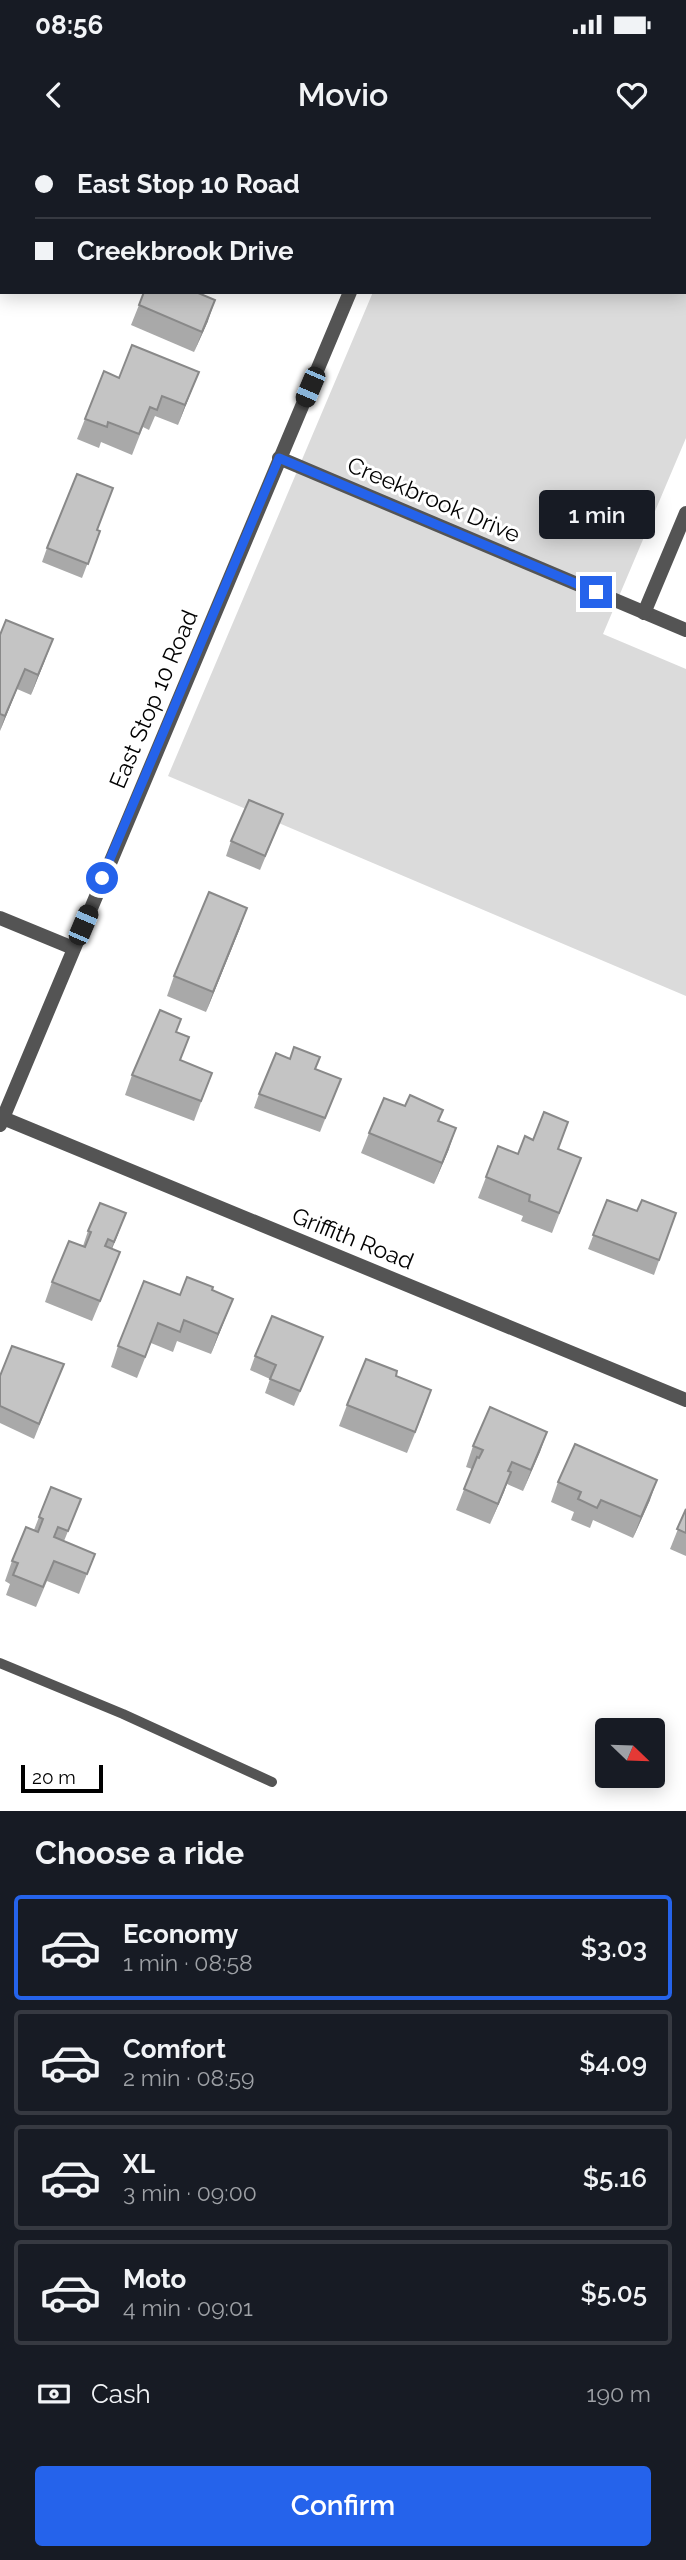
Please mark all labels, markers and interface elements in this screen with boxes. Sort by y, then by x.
text: 08:56 [35,10,103,40]
icon: back [35,76,73,114]
text: Movio [298,76,388,113]
icon: heart [613,76,651,114]
text: East Stop 10 Road [77,169,300,199]
text: Creekbrook Drive [77,236,294,266]
car [293,364,328,410]
street label: Creekbrook Drive [344,450,524,548]
callout: 1 min [538,490,654,540]
text: 1 min [568,501,626,528]
route end [580,576,612,608]
street label: East Stop 10 Road [103,606,203,792]
route start [86,862,118,894]
car [66,902,101,948]
street label: Griffith Road [288,1201,418,1275]
north arrow [595,1718,665,1788]
map controls [595,1718,665,1788]
scale bar [21,1762,103,1794]
text: 20 m [32,1766,76,1788]
text: Choose a ride [35,1834,244,1871]
icon: car [39,1916,102,1979]
text: Economy [123,1919,238,1949]
text: $3.03 [581,1933,647,1963]
text: 1 min · 08:58 [123,1949,253,1976]
icon: car [39,2031,102,2094]
text: Comfort [123,2034,226,2064]
text: $4.09 [579,2048,647,2078]
text: 2 min · 08:59 [123,2064,255,2091]
icon: car [39,2146,102,2209]
text: XL [123,2149,155,2179]
text: $5.16 [583,2163,647,2193]
text: 3 min · 09:00 [123,2179,257,2206]
icon: car [39,2261,102,2324]
text: Moto [123,2264,186,2294]
text: $5.05 [581,2278,647,2308]
text: 4 min · 09:01 [123,2294,253,2321]
icon: cash [35,2375,73,2413]
text: Cash [91,2379,151,2409]
text: 190 m [587,2380,651,2407]
button: Confirm [35,2466,651,2546]

